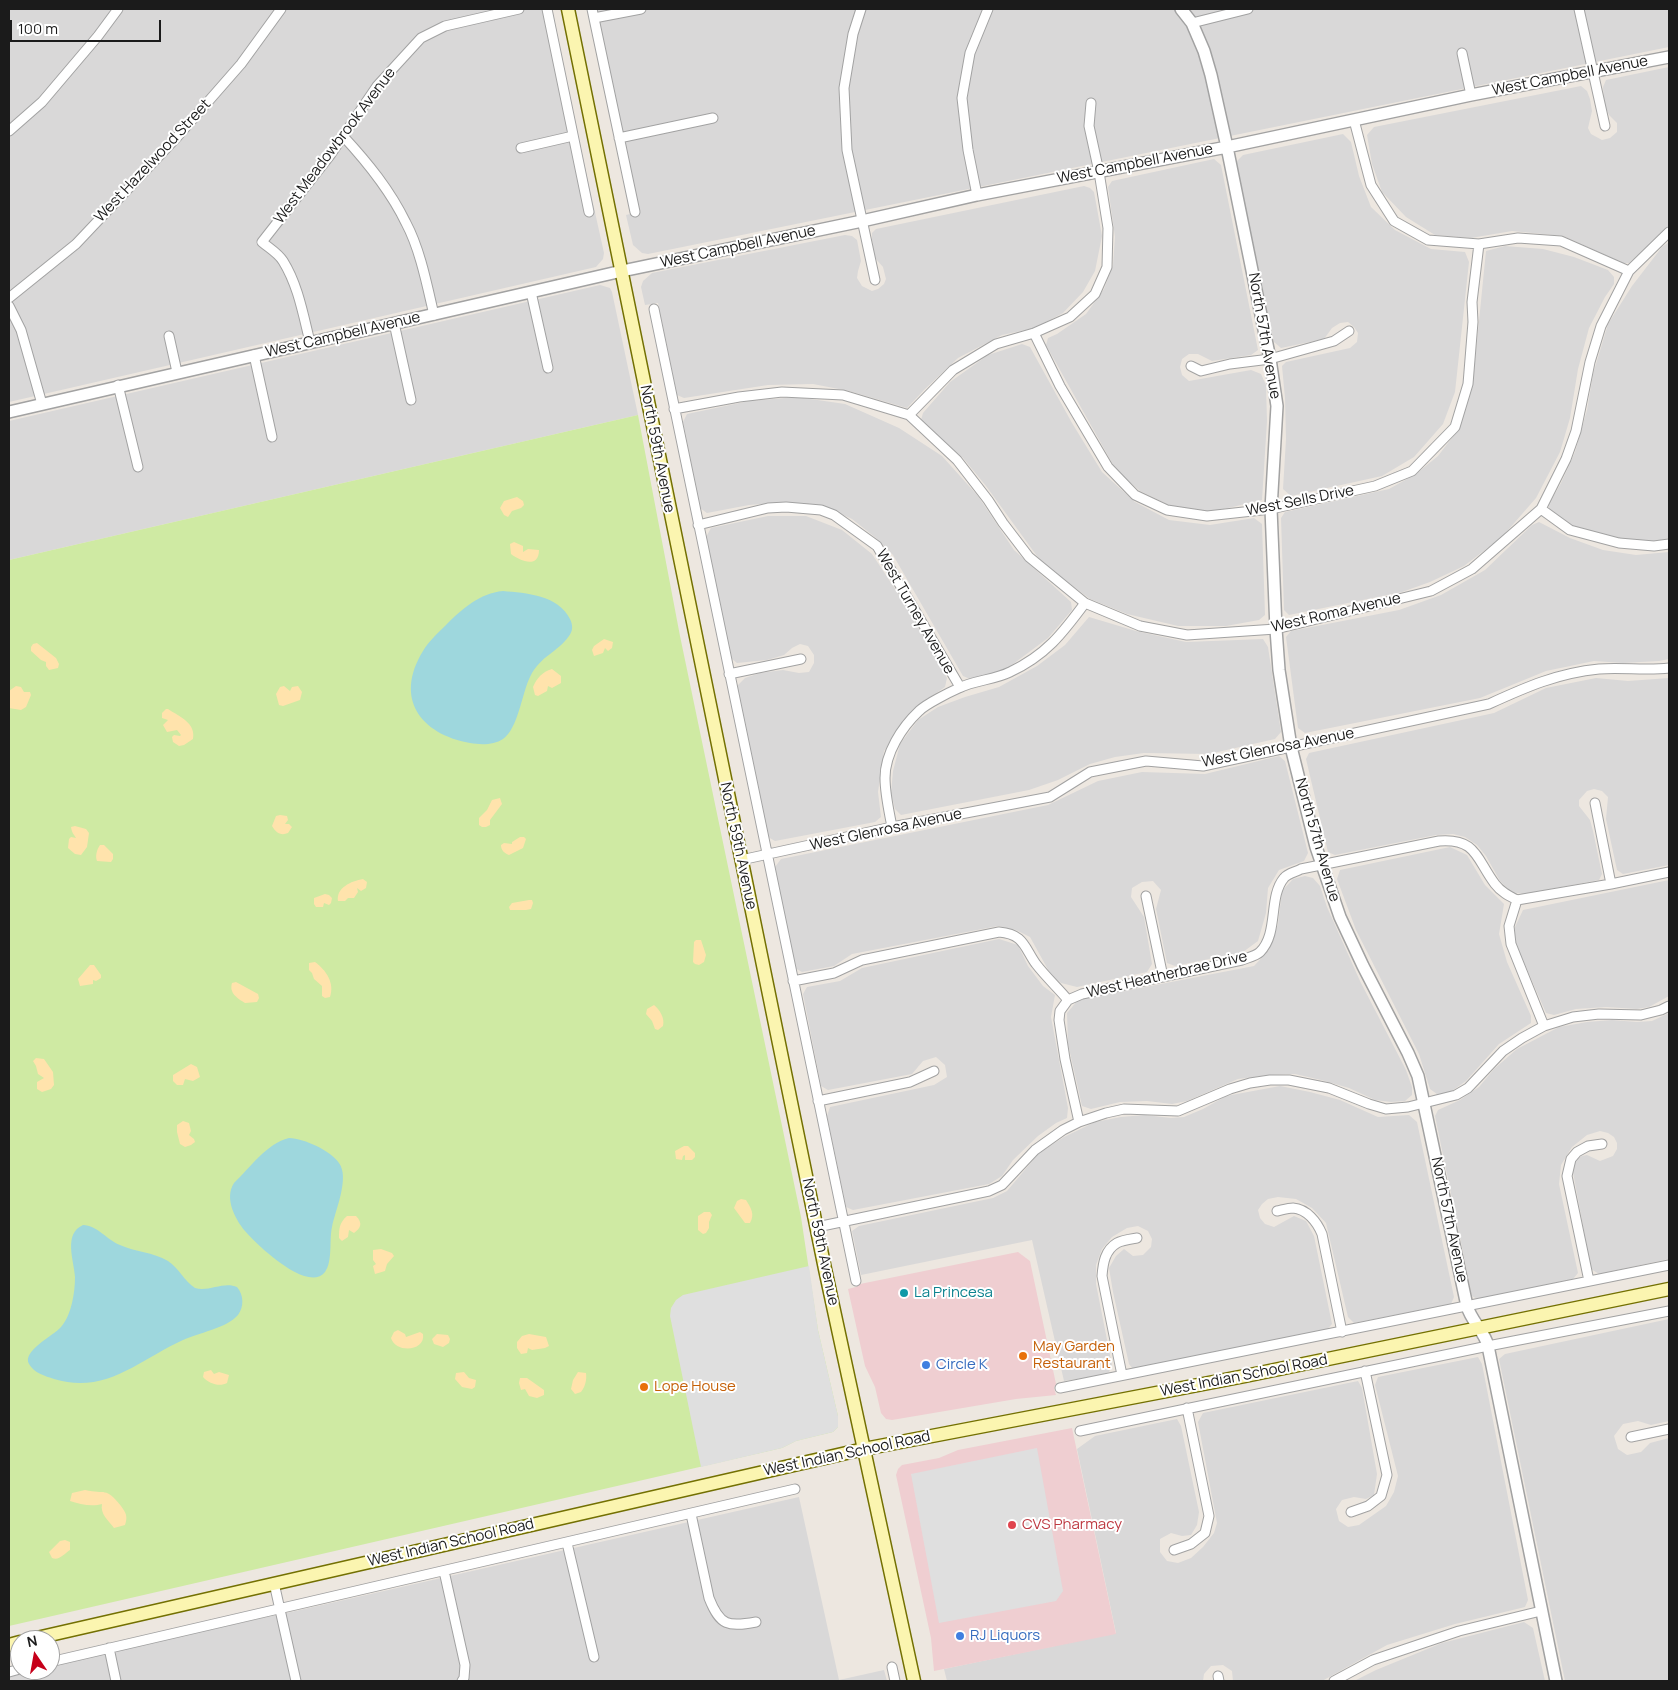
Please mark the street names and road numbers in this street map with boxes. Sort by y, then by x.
street label: West Campbell Avenue [1491,52,1649,100]
street label: West Meadowbrook Avenue [270,64,400,228]
street label: West Hazelwood Street [91,96,215,226]
street label: West Campbell Avenue [1056,140,1214,188]
street label: West Campbell Avenue [659,222,817,272]
street label: North 57th Avenue [1244,271,1284,401]
street label: West Campbell Avenue [264,308,422,362]
street label: North 59th Avenue [636,384,678,514]
street label: West Sells Drive [1244,482,1356,520]
street label: West Turney Avenue [872,546,958,678]
street label: West Roma Avenue [1269,589,1403,637]
street label: West Glenrosa Avenue [1200,724,1356,772]
street label: North 57th Avenue [1291,776,1343,904]
street label: North 59th Avenue [716,781,760,911]
street label: West Glenrosa Avenue [808,805,964,855]
street label: West Heatherbrae Drive [1085,948,1249,1002]
street label: North 57th Avenue [1427,1156,1471,1284]
street label: North 59th Avenue [798,1177,842,1307]
street label: West Indian School Road [1159,1351,1329,1401]
street label: West Indian School Road [762,1428,932,1480]
street label: West Indian School Road [366,1515,536,1571]

